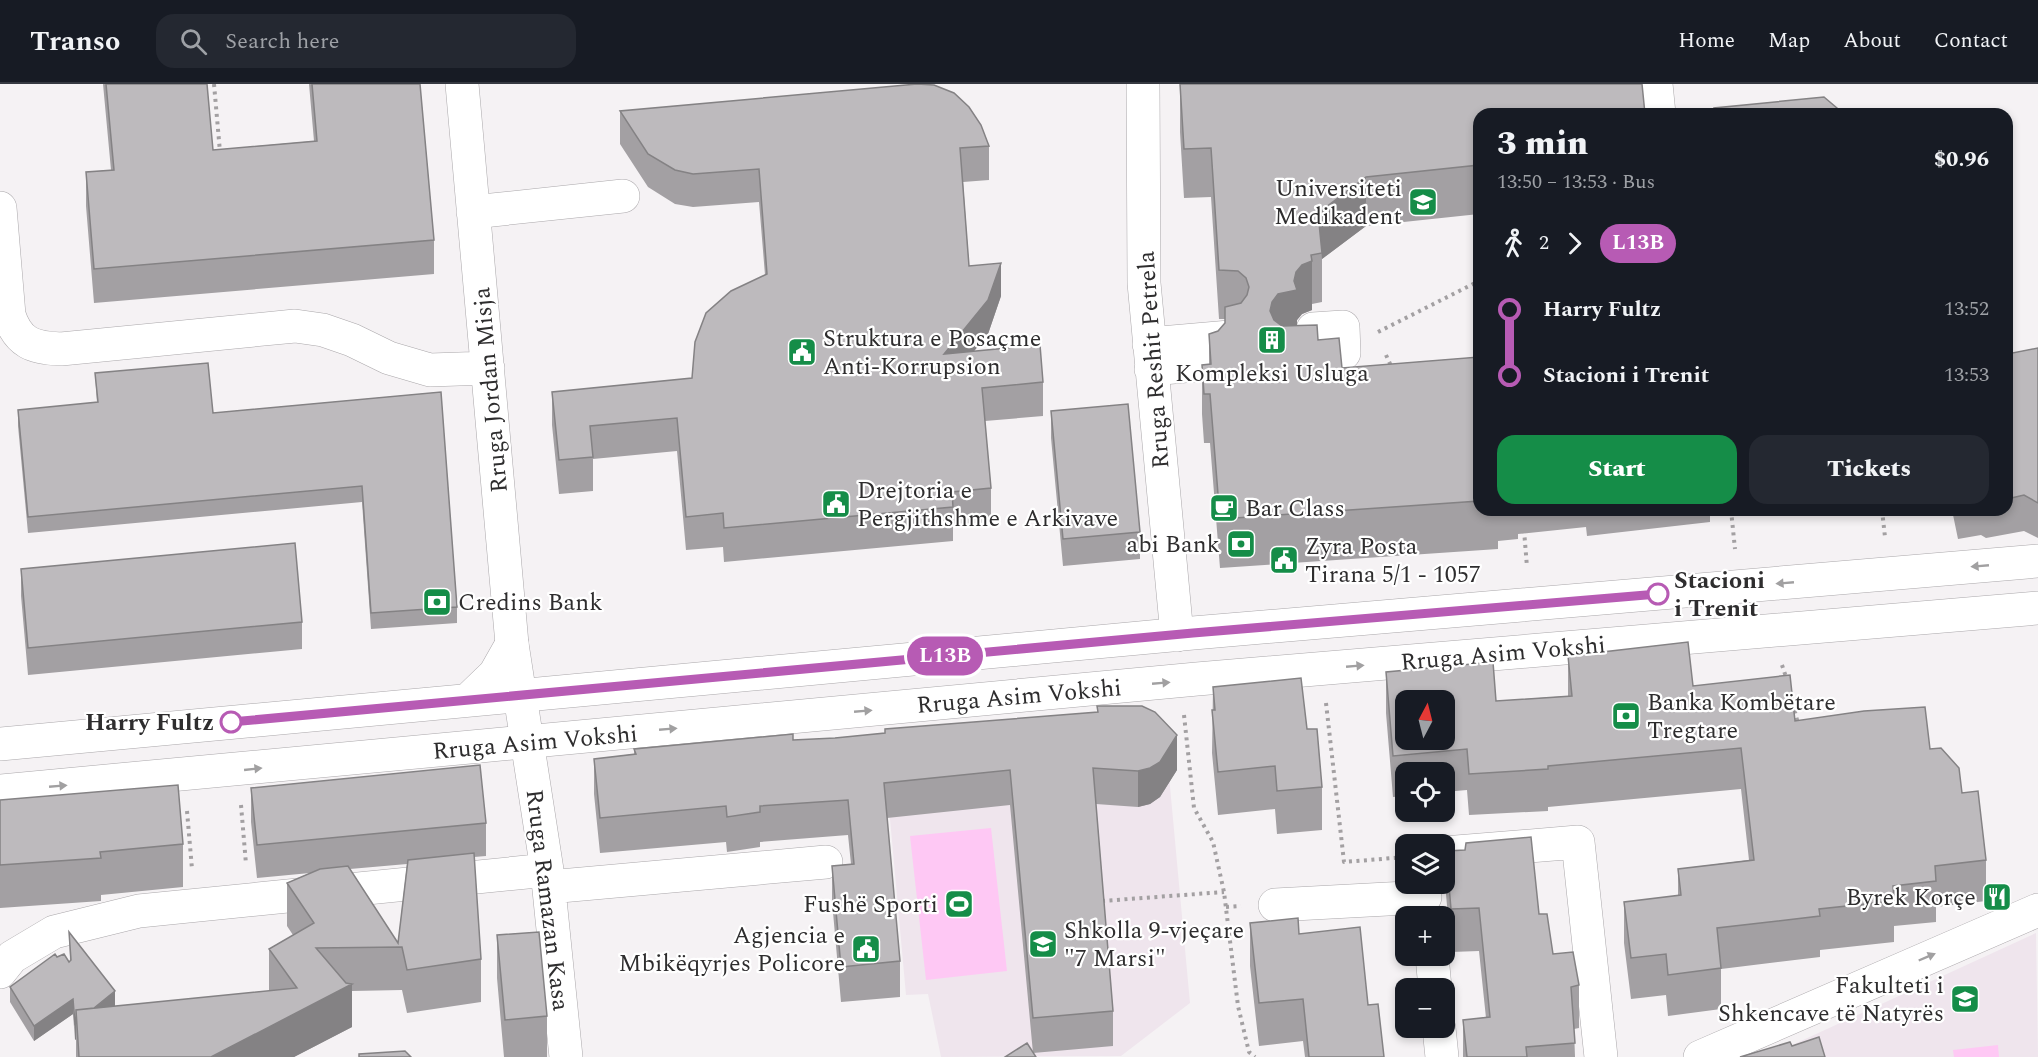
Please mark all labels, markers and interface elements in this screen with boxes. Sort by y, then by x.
search box [156,14,576,68]
text: Transo [30,20,120,63]
icon: search [177,25,210,58]
text: Search here [225,25,339,58]
text: Home [1678,25,1735,57]
text: Map [1768,25,1810,57]
text: About [1843,25,1901,57]
text: Contact [1934,25,2008,57]
text: 3 min [1497,119,1588,169]
text: $0.96 [1934,143,1989,176]
text: 13:50 – 13:53 · Bus [1497,167,1655,197]
place label: Universiteti Medikadent [1274,171,1402,235]
school or university icon: Universiteti Medikadent [1407,186,1439,218]
icon: walk [1497,227,1530,260]
icon: forward [1558,227,1591,260]
text: L13B [1612,227,1664,259]
text: 2 [1539,228,1549,258]
street label: Rruga Reshit Petrela [1128,250,1180,470]
street label: Rruga Jordan Misja [464,285,518,494]
text: Harry Fultz [1543,293,1661,326]
text: 13:52 [1944,294,1989,324]
place label: Struktura e Posaçme Anti-Korrupsion [823,321,1041,385]
building icon: Kompleksi Usluga [1256,324,1288,356]
public building icon: Struktura e Posaçme Anti-Korrupsion [786,336,818,368]
place label: Kompleksi Usluga [1175,356,1369,392]
text: Stacioni i Trenit [1543,359,1709,392]
text: 13:53 [1944,360,1989,390]
button: Start [1497,435,1737,504]
button: Tickets [1749,435,1989,504]
place label: Drejtoria e Pergjithshme e Arkivave [857,473,1118,537]
public building icon: Drejtoria e Pergjithshme e Arkivave [820,488,852,520]
place label: Bar Class [1245,491,1345,527]
cafe icon: Bar Class [1208,492,1240,524]
place label: abi Bank [1127,527,1220,563]
bank icon: abi Bank [1225,528,1257,560]
place label: Zyra Posta Tirana 5/1 - 1057 [1305,529,1481,593]
public building icon: Zyra Posta Tirana 5/1 - 1057 [1268,544,1300,576]
one-way arrow [1970,561,1989,571]
place label: Stacioni i Trenit [1674,563,1765,627]
one-way arrow [1776,578,1795,588]
marker: Stacioni i Trenit [1647,583,1669,605]
place label: Credins Bank [458,585,603,621]
bank icon: Credins Bank [421,586,453,618]
street label: Rruga Asim Vokshi [1399,627,1607,681]
line badge: L13B [903,636,987,676]
text: L13B [919,640,971,672]
one-way arrow [1346,661,1365,670]
street label: Rruga Asim Vokshi [915,670,1123,724]
one-way arrow [1152,678,1171,688]
place label: Banka Kombëtare Tregtare [1647,685,1836,749]
north arrow [1395,690,1455,750]
map controls [1395,690,1455,1038]
bank icon: Banka Kombëtare Tregtare [1610,700,1642,732]
place label: Harry Fultz [85,705,214,741]
one-way arrow [853,706,872,716]
marker: Harry Fultz [220,711,242,733]
street label: Rruga Asim Vokshi [431,716,639,770]
one-way arrow [659,724,678,734]
button: locate [1395,762,1455,822]
one-way arrow [243,764,262,774]
one-way arrow [49,781,68,791]
street label: Rruga Ramazan Kasa [516,787,579,1013]
button: layers [1395,834,1455,894]
place label: Byrek Korçe [1846,880,1976,916]
restaurant icon: Byrek Korçe [1981,881,2013,913]
place label: Fushë Sporti [803,887,938,923]
sports icon: Fushë Sporti [943,888,975,920]
button: + [1395,906,1455,966]
place label: Shkolla 9-vjeçare "7 Marsi" [1064,913,1244,977]
place label: Agjencia e Mbikëqyrjes Policore [619,918,845,982]
school or university icon: Shkolla 9-vjeçare "7 Marsi" [1027,928,1059,960]
public building icon: Agjencia e Mbikëqyrjes Policore [850,933,882,965]
one-way arrow [1918,953,1935,962]
place label: Fakulteti i Shkencave të Natyrës [1718,968,1944,1032]
button: − [1395,978,1455,1038]
school or university icon: Fakulteti i Shkencave të Natyrës [1949,983,1981,1015]

